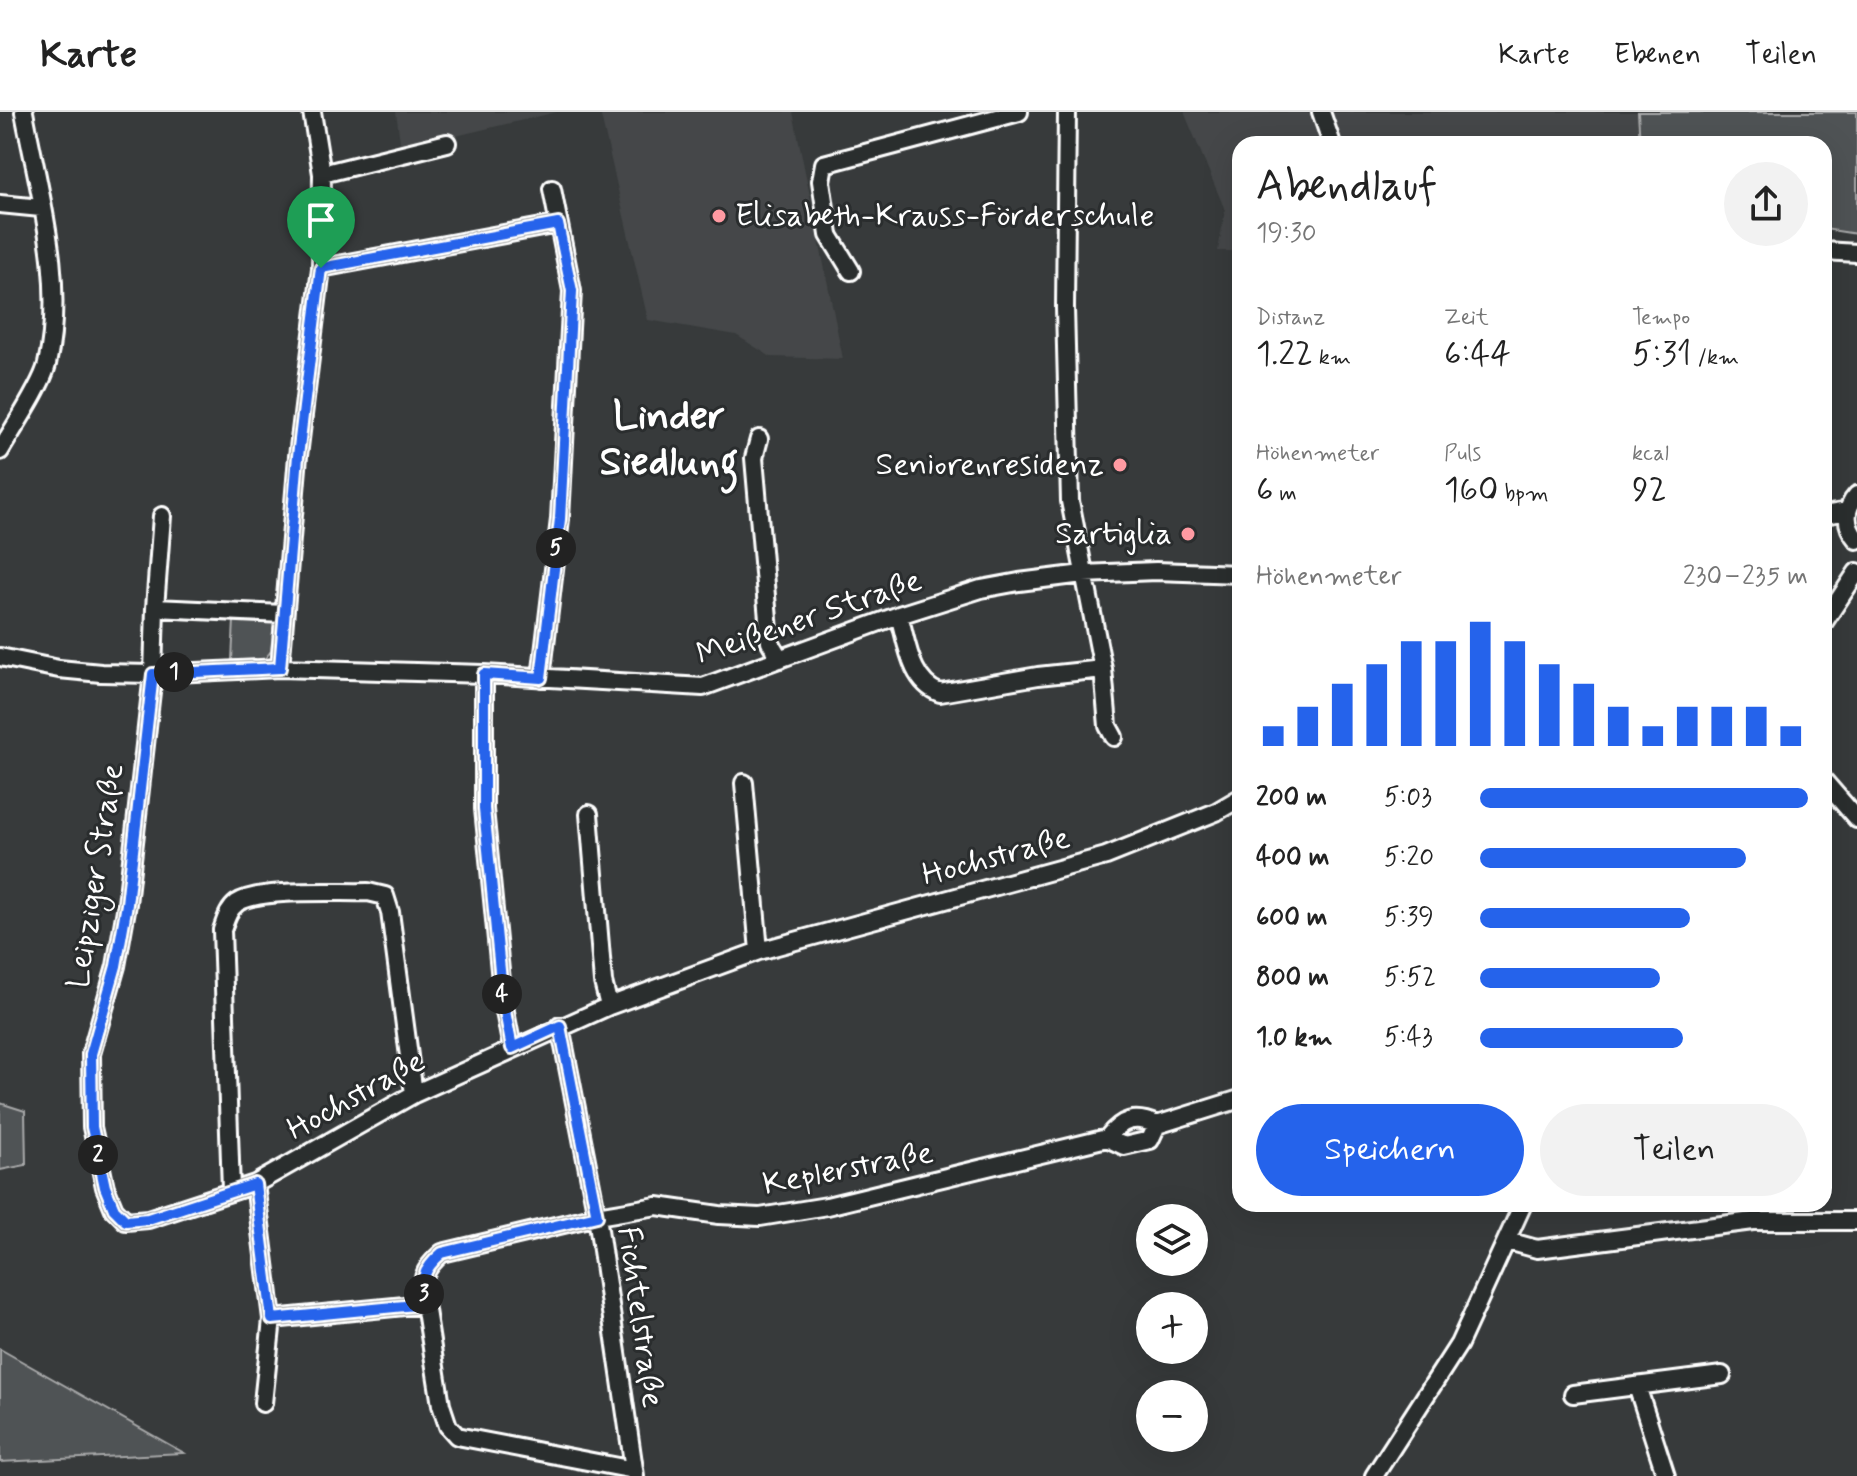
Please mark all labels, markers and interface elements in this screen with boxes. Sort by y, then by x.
text: Karte [40,31,137,80]
text: Karte [1498,37,1570,74]
text: Ebenen [1614,37,1701,74]
text: Teilen [1745,37,1817,74]
text: Abendlauf [1256,158,1437,216]
button: share [1724,162,1808,246]
pin [287,186,355,268]
place label: Elisabeth-Krauss-Förderschule [735,195,1154,237]
icon: arrive [299,198,343,242]
marker: Elisabeth-Krauss-Förderschule [710,207,728,225]
text: 19:30 [1256,217,1317,251]
text: Distanz [1256,304,1325,332]
text: Zeit [1444,304,1489,332]
text: Tempo [1632,304,1690,332]
text: 1.22 [1256,332,1313,377]
text: 6:44 [1444,332,1511,377]
text: 5:31 [1632,332,1691,377]
text: km [1313,344,1351,372]
text: /km [1691,344,1739,372]
district label: Linder Siedlung [599,391,739,494]
text: Höhenmeter [1256,440,1379,468]
text: Puls [1444,440,1481,468]
text: kcal [1632,440,1669,468]
place label: Seniorenresidenz [876,444,1104,486]
marker: Seniorenresidenz [1111,456,1129,474]
text: 6 [1256,468,1273,513]
text: 160 [1444,468,1498,513]
text: 92 [1632,468,1667,513]
text: m [1273,480,1297,508]
text: bpm [1498,480,1549,508]
place label: Sartiglia [1055,513,1172,555]
marker: Sartiglia [1179,525,1197,543]
pin: 5 [536,528,576,568]
text: 5 [549,534,563,562]
street label: Meißener Straße [691,560,927,676]
text: Höhenmeter [1256,560,1402,594]
text: 230–235 m [1683,560,1808,594]
pin: 1 [154,652,194,692]
text: 1 [169,658,179,686]
street label: Leipziger Straße [58,761,136,992]
text: 200 m [1256,781,1327,815]
text: 5:03 [1384,781,1432,815]
street label: Hochstraße [917,817,1075,897]
text: 400 m [1256,841,1329,875]
text: 5:20 [1384,841,1434,875]
text: 600 m [1256,901,1328,935]
text: 5:39 [1384,901,1434,935]
text: 800 m [1256,961,1329,995]
text: 5:52 [1384,961,1436,995]
pin: 4 [482,974,522,1014]
text: 4 [496,980,508,1008]
text: 1.0 km [1256,1021,1333,1055]
text: 5:43 [1384,1021,1433,1055]
street label: Hochstraße [280,1041,432,1151]
button: Speichern [1256,1104,1524,1196]
button: Teilen [1540,1104,1808,1196]
street label: Keplerstraße [759,1132,937,1206]
pin: 2 [78,1135,118,1175]
text: 2 [93,1141,103,1169]
map controls [1136,1204,1208,1452]
button: layers [1136,1204,1208,1276]
street label: Fichtelstraße [607,1224,673,1410]
pin: 3 [404,1274,444,1314]
text: 3 [419,1280,429,1308]
button: + [1136,1292,1208,1364]
button: − [1136,1380,1208,1452]

